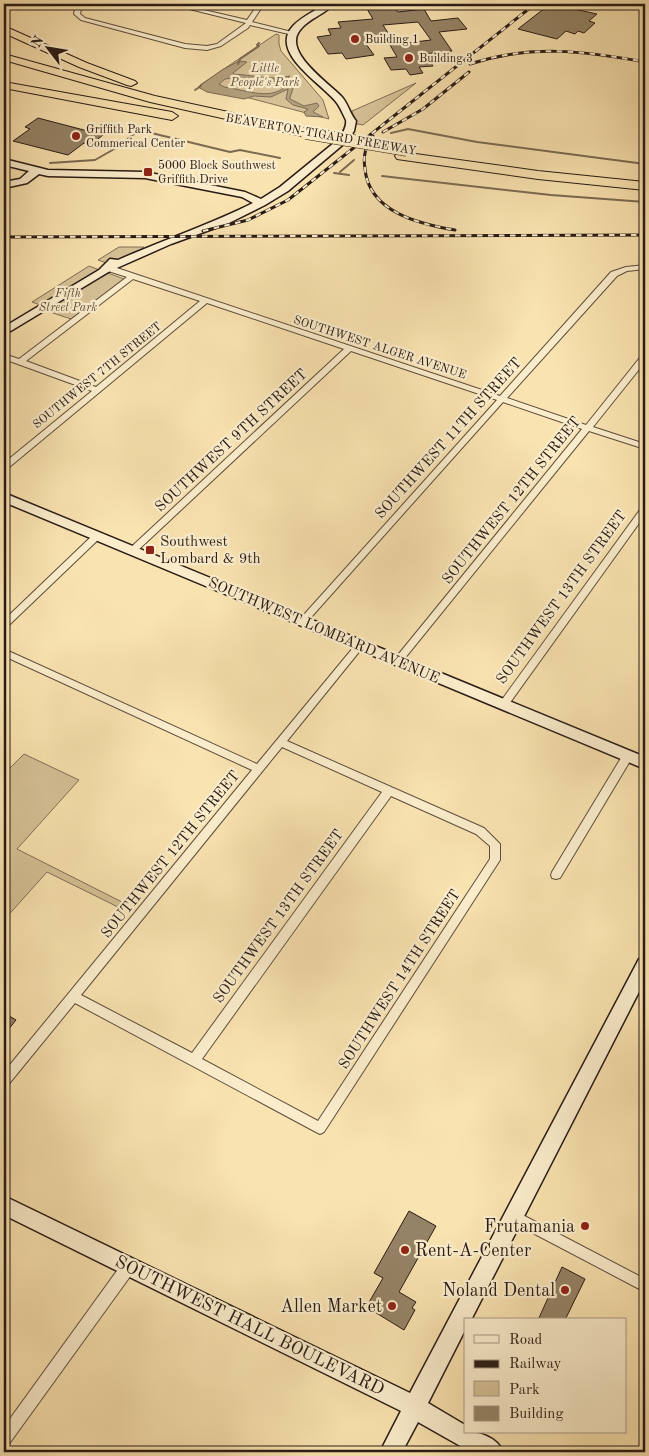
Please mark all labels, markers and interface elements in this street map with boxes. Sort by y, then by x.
north arrow [22,22,72,72]
text: N [29,33,47,50]
marker: Building 1 [349,33,361,45]
place label: Building 1 [365,34,419,46]
marker: Building 3 [403,52,415,64]
place label: Building 3 [419,53,473,65]
park label: Little People's Park [229,63,300,89]
street label: BEAVERTON-TIGARD FREEWAY [225,112,417,158]
place label: Griffith Park Commerical Center [86,124,185,150]
marker: Griffith Park Commerical Center [70,130,82,142]
place label: 5000 Block Southwest Griffith Drive [158,159,276,186]
marker: 5000 Block Southwest Griffith Drive [142,166,154,178]
park label: Fifth Street Park [39,288,97,314]
street label: SOUTHWEST ALGER AVENUE [292,314,468,382]
street label: SOUTHWEST 7TH STREET [31,320,164,431]
street label: SOUTHWEST 11TH STREET [373,356,525,522]
street label: SOUTHWEST 9TH STREET [153,367,311,515]
street label: SOUTHWEST 12TH STREET [440,414,584,587]
street label: SOUTHWEST 13TH STREET [494,508,630,687]
place label: Southwest Lombard & 9th [160,535,261,567]
marker: Southwest Lombard & 9th [144,544,156,556]
street label: SOUTHWEST LOMBARD AVENUE [206,576,441,687]
street label: SOUTHWEST 12TH STREET [99,768,243,941]
street label: SOUTHWEST 13TH STREET [211,827,347,1006]
street label: SOUTHWEST 14TH STREET [337,887,464,1072]
place label: Frutamania [484,1218,575,1236]
marker: Frutamania [579,1220,591,1232]
place label: Rent-A-Center [415,1242,532,1260]
marker: Rent-A-Center [399,1244,411,1256]
street label: SOUTHWEST HALL BOULEVARD [112,1253,387,1399]
place label: Noland Dental [442,1282,555,1300]
marker: Noland Dental [559,1284,571,1296]
place label: Allen Market [280,1298,382,1316]
marker: Allen Market [386,1300,398,1312]
legend [464,1318,626,1434]
text: Road [509,1333,543,1348]
text: Railway [509,1357,562,1372]
text: Park [509,1383,540,1398]
text: Building [509,1407,564,1422]

